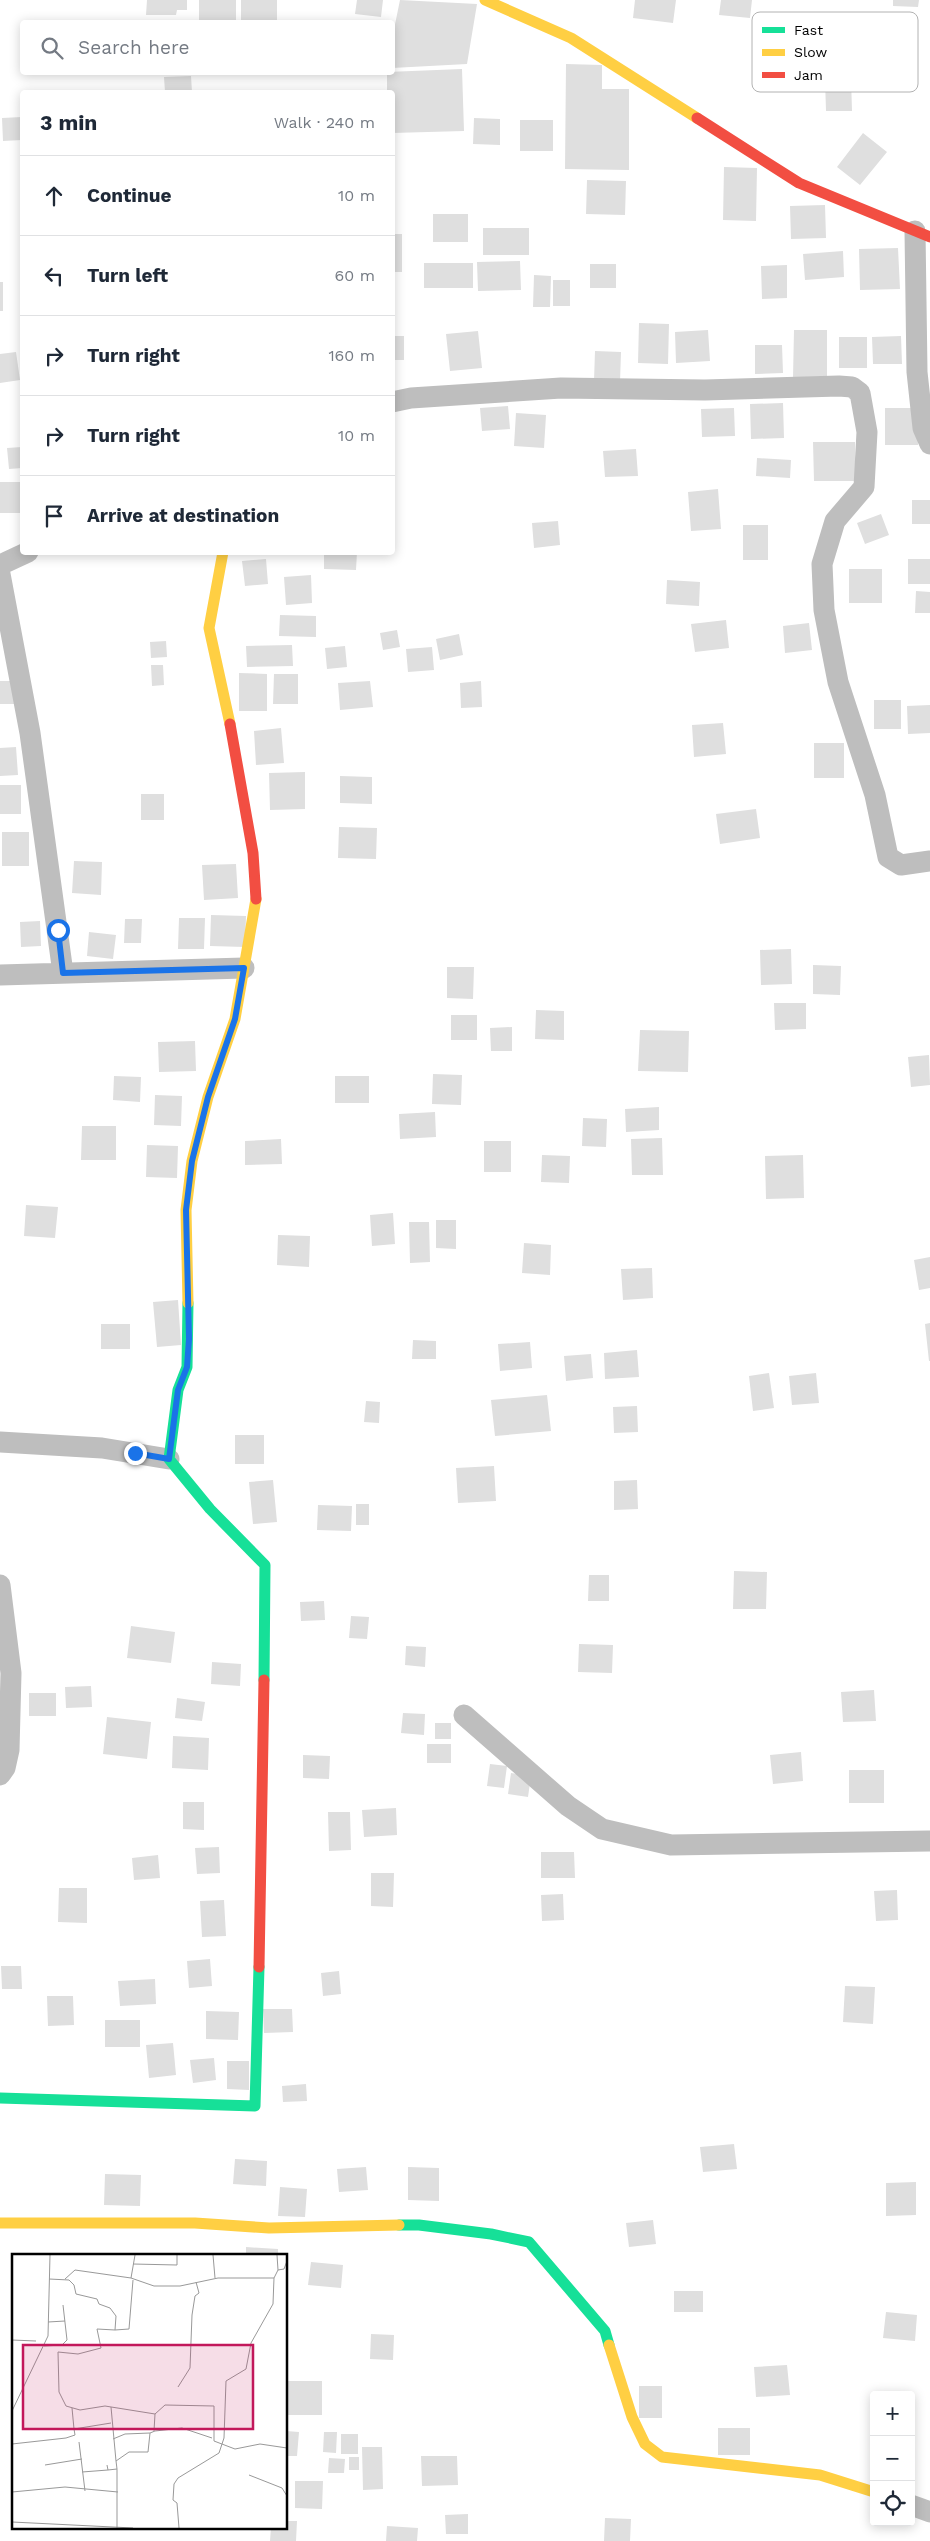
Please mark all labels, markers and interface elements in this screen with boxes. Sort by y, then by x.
legend [752,12,918,92]
search box [20,20,395,75]
text: Fast [794,22,823,38]
icon: search [38,34,66,62]
text: Search here [78,36,189,59]
text: Slow [794,44,827,60]
text: Jam [794,67,823,83]
text: 3 min [40,110,97,135]
text: Walk · 240 m [274,113,375,132]
icon: ahead [40,182,68,210]
text: Continue [87,184,171,207]
text: 10 m [338,186,375,205]
icon: left [40,262,68,290]
text: Turn left [87,264,168,287]
text: 60 m [335,266,375,285]
icon: right [40,342,68,370]
text: Turn right [87,344,180,367]
text: 160 m [328,346,375,365]
icon: right [40,422,68,450]
text: Turn right [87,424,180,447]
text: 10 m [338,426,375,445]
icon: arrive [40,502,68,530]
text: Arrive at destination [87,504,279,527]
route start [47,919,70,942]
route end [124,1442,147,1465]
inset map [12,2254,288,2528]
map controls [870,2391,915,2526]
button: + [870,2391,915,2436]
button: − [870,2436,915,2481]
button: locate [870,2481,915,2526]

